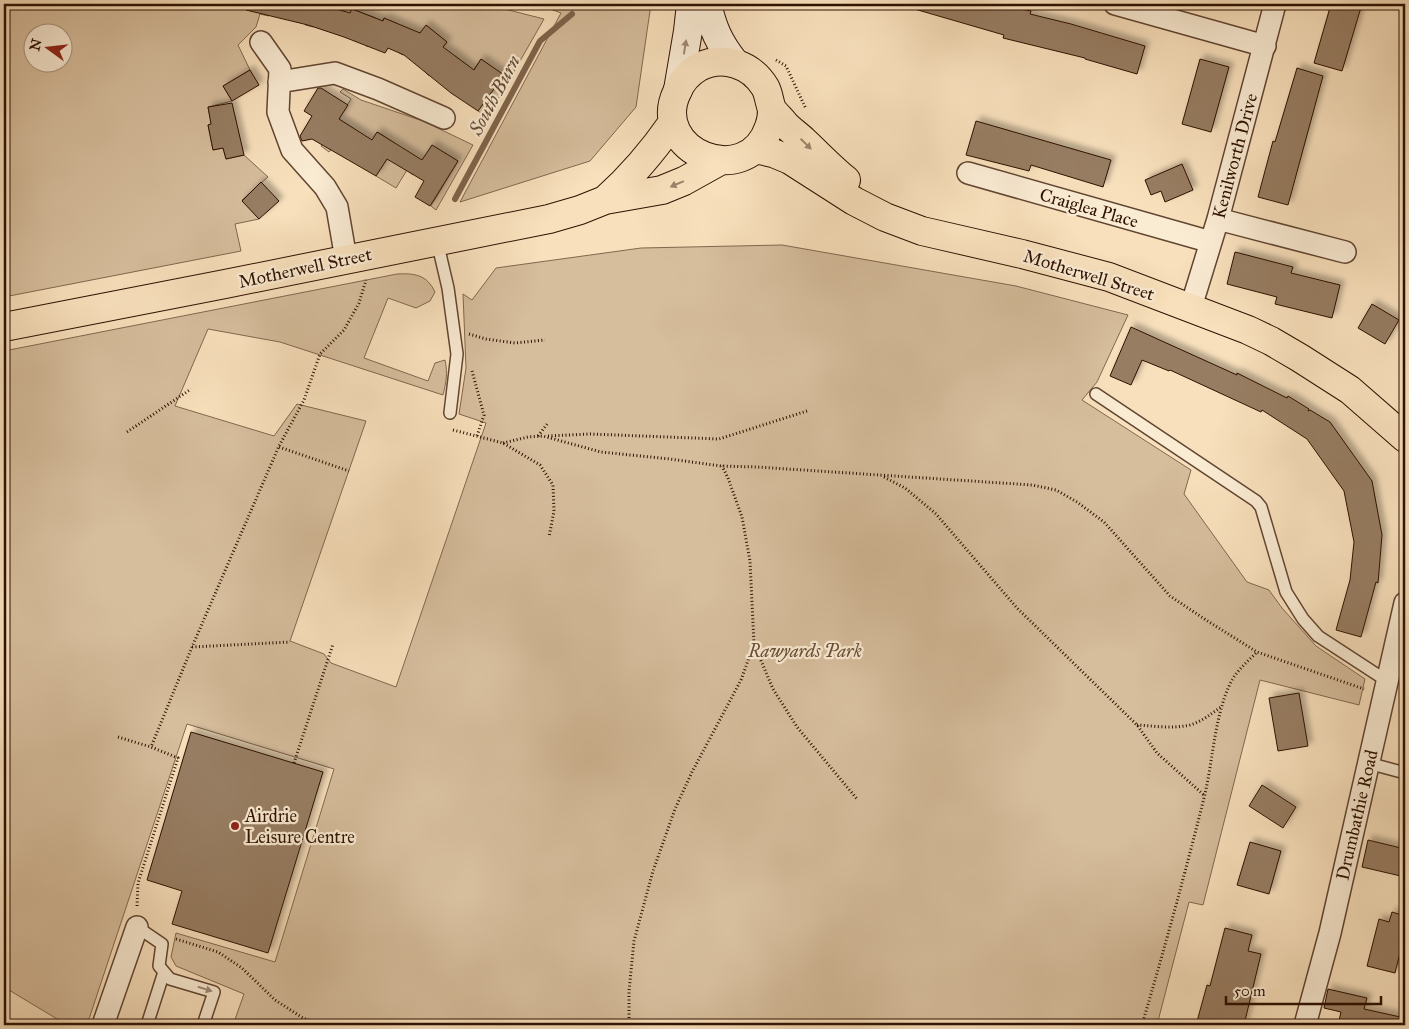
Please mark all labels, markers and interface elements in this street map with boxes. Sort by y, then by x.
north arrow [22,22,72,72]
text: N [26,37,46,53]
one-way arrow [682,39,690,55]
water label: South Burn [463,51,525,140]
street label: Kenilworth Drive [1208,91,1262,221]
one-way arrow [800,138,812,150]
one-way arrow [670,180,684,188]
street label: Craiglea Place [1037,183,1141,234]
street label: Motherwell Street [236,243,374,293]
street label: Motherwell Street [1021,245,1158,306]
park label: Rawyards Park [747,640,862,662]
street label: Drumbathie Road [1331,748,1383,882]
place label: Airdrie Leisure Centre [244,805,355,848]
marker: Airdrie Leisure Centre [229,820,241,832]
scale bar [1226,974,1382,1006]
text: 50 m [1234,982,1266,1000]
one-way arrow [197,986,212,994]

